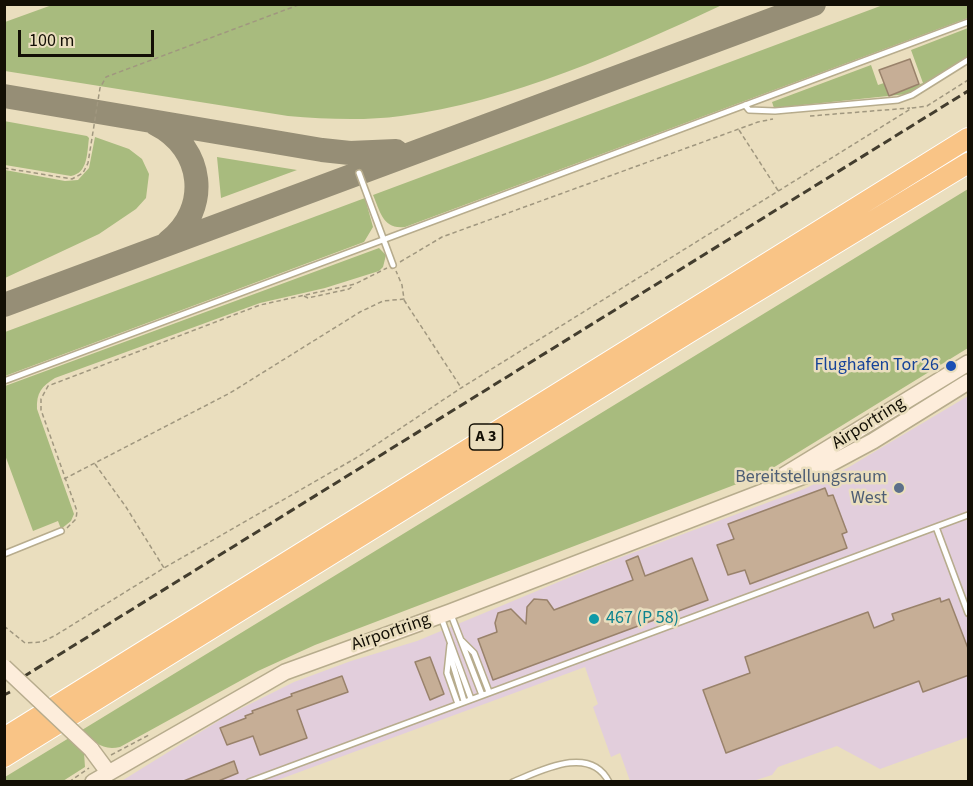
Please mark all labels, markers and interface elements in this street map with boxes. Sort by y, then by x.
scale bar [21,18,158,56]
text: 100 m [29,28,74,53]
place label: Flughafen Tor 26 [814,355,939,377]
marker: Flughafen Tor 26 [944,359,958,373]
street label: Airportring [828,393,910,455]
road number: A 3 [470,424,502,450]
place label: Bereitstellungsraum West [735,467,887,510]
marker: Bereitstellungsraum West [892,481,906,495]
place label: 467 (P 58) [606,608,679,630]
street label: Airportring [349,609,433,657]
marker: 467 (P 58) [587,612,601,626]

